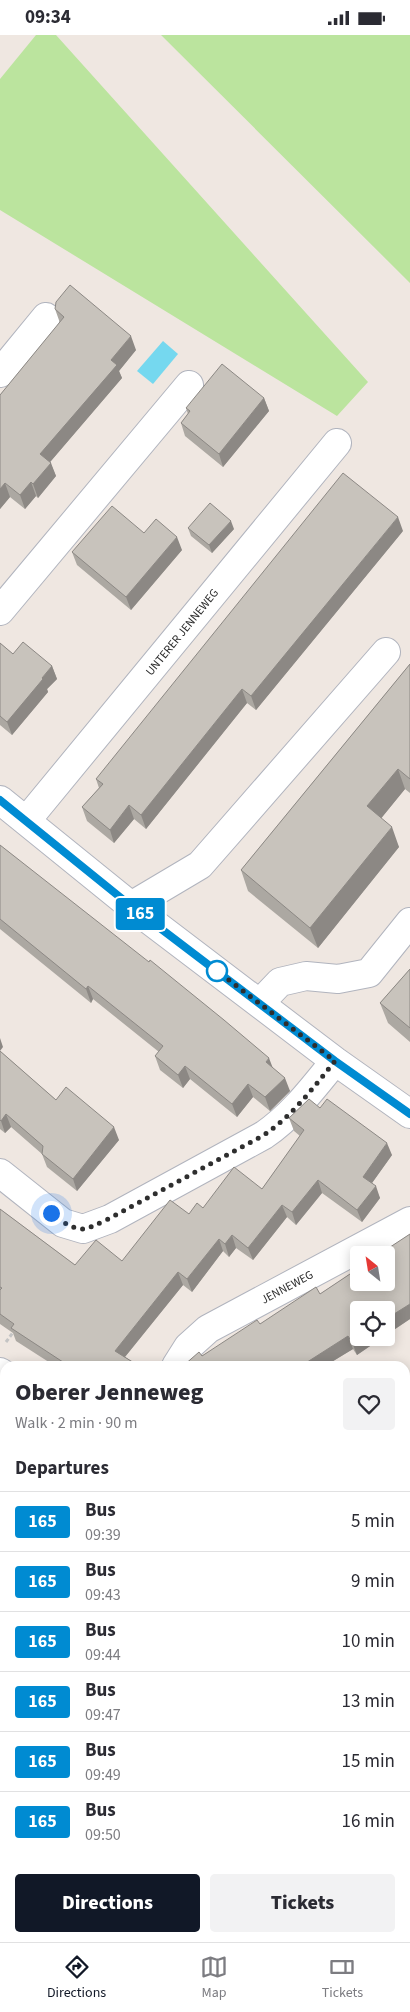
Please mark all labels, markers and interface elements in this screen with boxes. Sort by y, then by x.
text: 09:34 [25,4,71,31]
street label: UNTERER JENNEWEG [142,585,223,680]
line badge: 165 [111,898,169,930]
text: 165 [126,901,154,926]
unlabelled marker [206,960,228,982]
your location [39,1201,64,1226]
north arrow [350,1246,395,1291]
map controls [350,1246,395,1346]
street label: JENNEWEG [258,1267,316,1308]
button: locate [350,1301,395,1346]
text: Oberer Jenneweg [15,1375,203,1410]
button: heart [343,1378,395,1430]
text: Walk · 2 min · 90 m [15,1412,138,1434]
text: Departures [15,1455,109,1482]
text: Bus [85,1497,116,1524]
text: 5 min [351,1508,395,1535]
text: 165 [28,1509,57,1534]
text: 09:39 [85,1524,121,1546]
text: Bus [85,1557,116,1584]
text: 9 min [351,1568,395,1595]
text: 165 [28,1569,57,1594]
text: 09:43 [85,1584,121,1606]
text: Bus [85,1617,116,1644]
text: 10 min [341,1628,395,1655]
text: 165 [28,1629,57,1654]
text: 09:44 [85,1644,121,1666]
text: Bus [85,1677,116,1704]
text: 13 min [341,1688,395,1715]
text: 165 [28,1689,57,1714]
text: 09:47 [85,1704,121,1726]
text: Bus [85,1737,116,1764]
text: 15 min [341,1748,395,1775]
text: 165 [28,1749,57,1774]
text: 09:49 [85,1764,121,1786]
text: Bus [85,1797,116,1824]
text: 16 min [341,1808,395,1835]
text: 165 [28,1809,57,1834]
text: 09:50 [85,1824,121,1846]
button: Directions [15,1874,200,1932]
button: Tickets [210,1874,395,1932]
tab: Directions [47,1953,106,2003]
tab: Map [200,1953,228,2003]
tab: Tickets [322,1953,363,2003]

